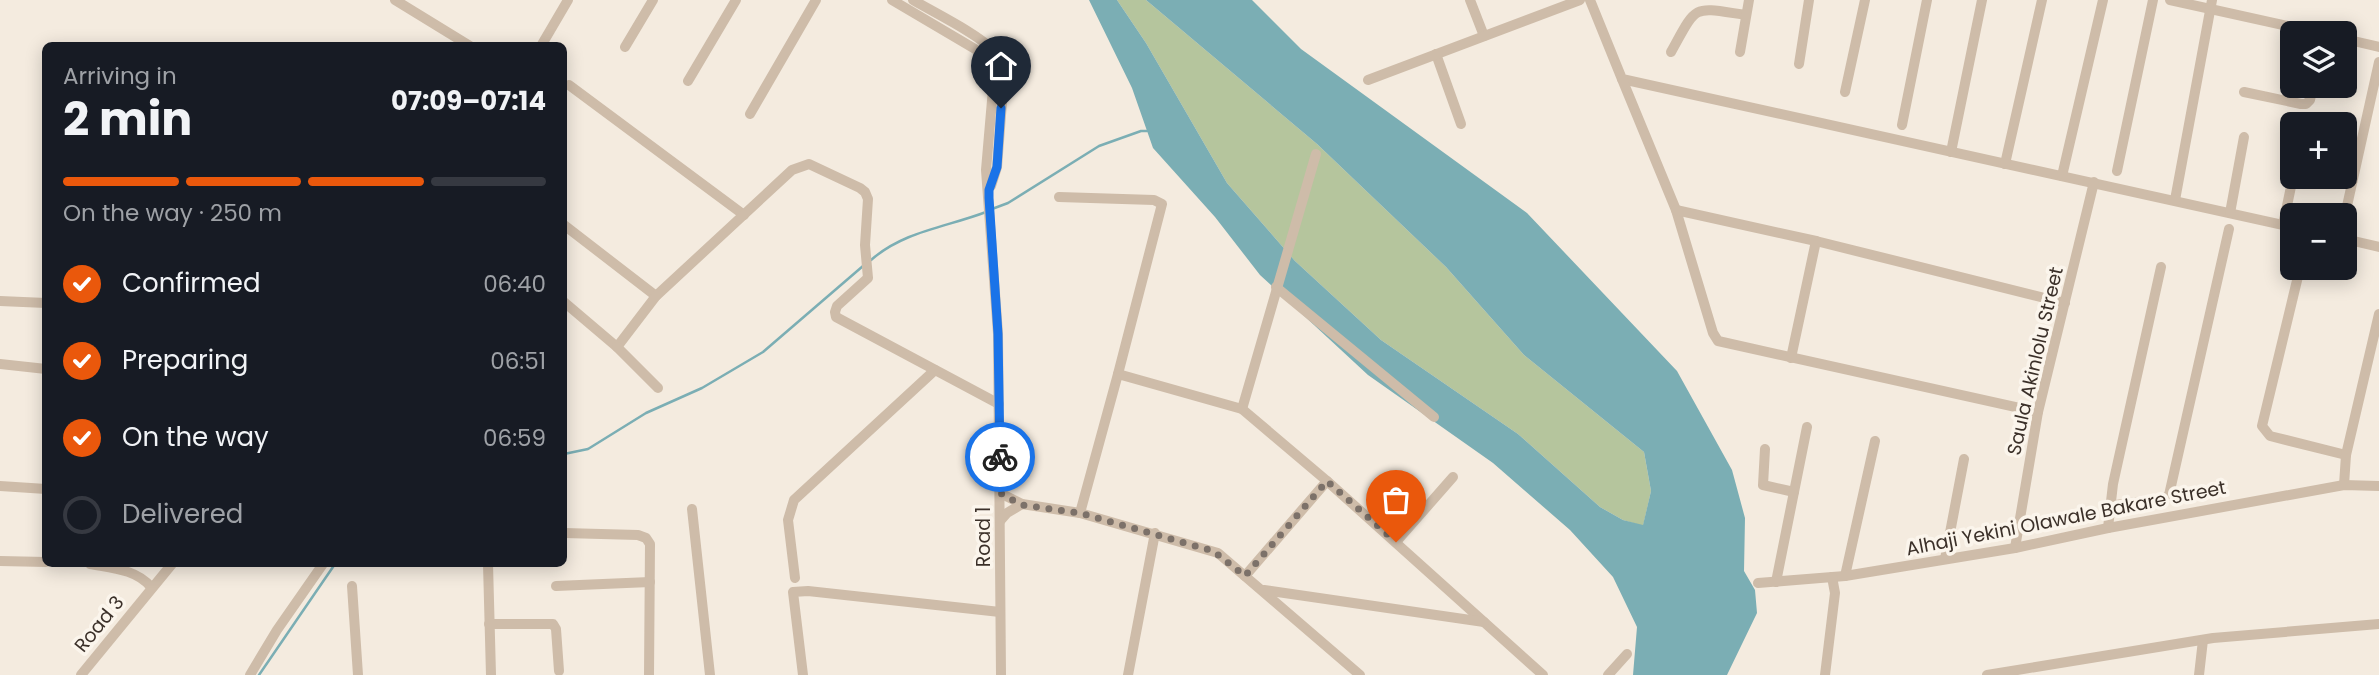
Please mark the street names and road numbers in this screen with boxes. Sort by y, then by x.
street label: Saula Akinlolu Street [2000,264,2070,458]
street label: Alhaji Yekini Olawale Bakare Street [1904,474,2228,562]
street label: Road 1 [970,507,997,567]
street label: Road 3 [68,590,130,658]

